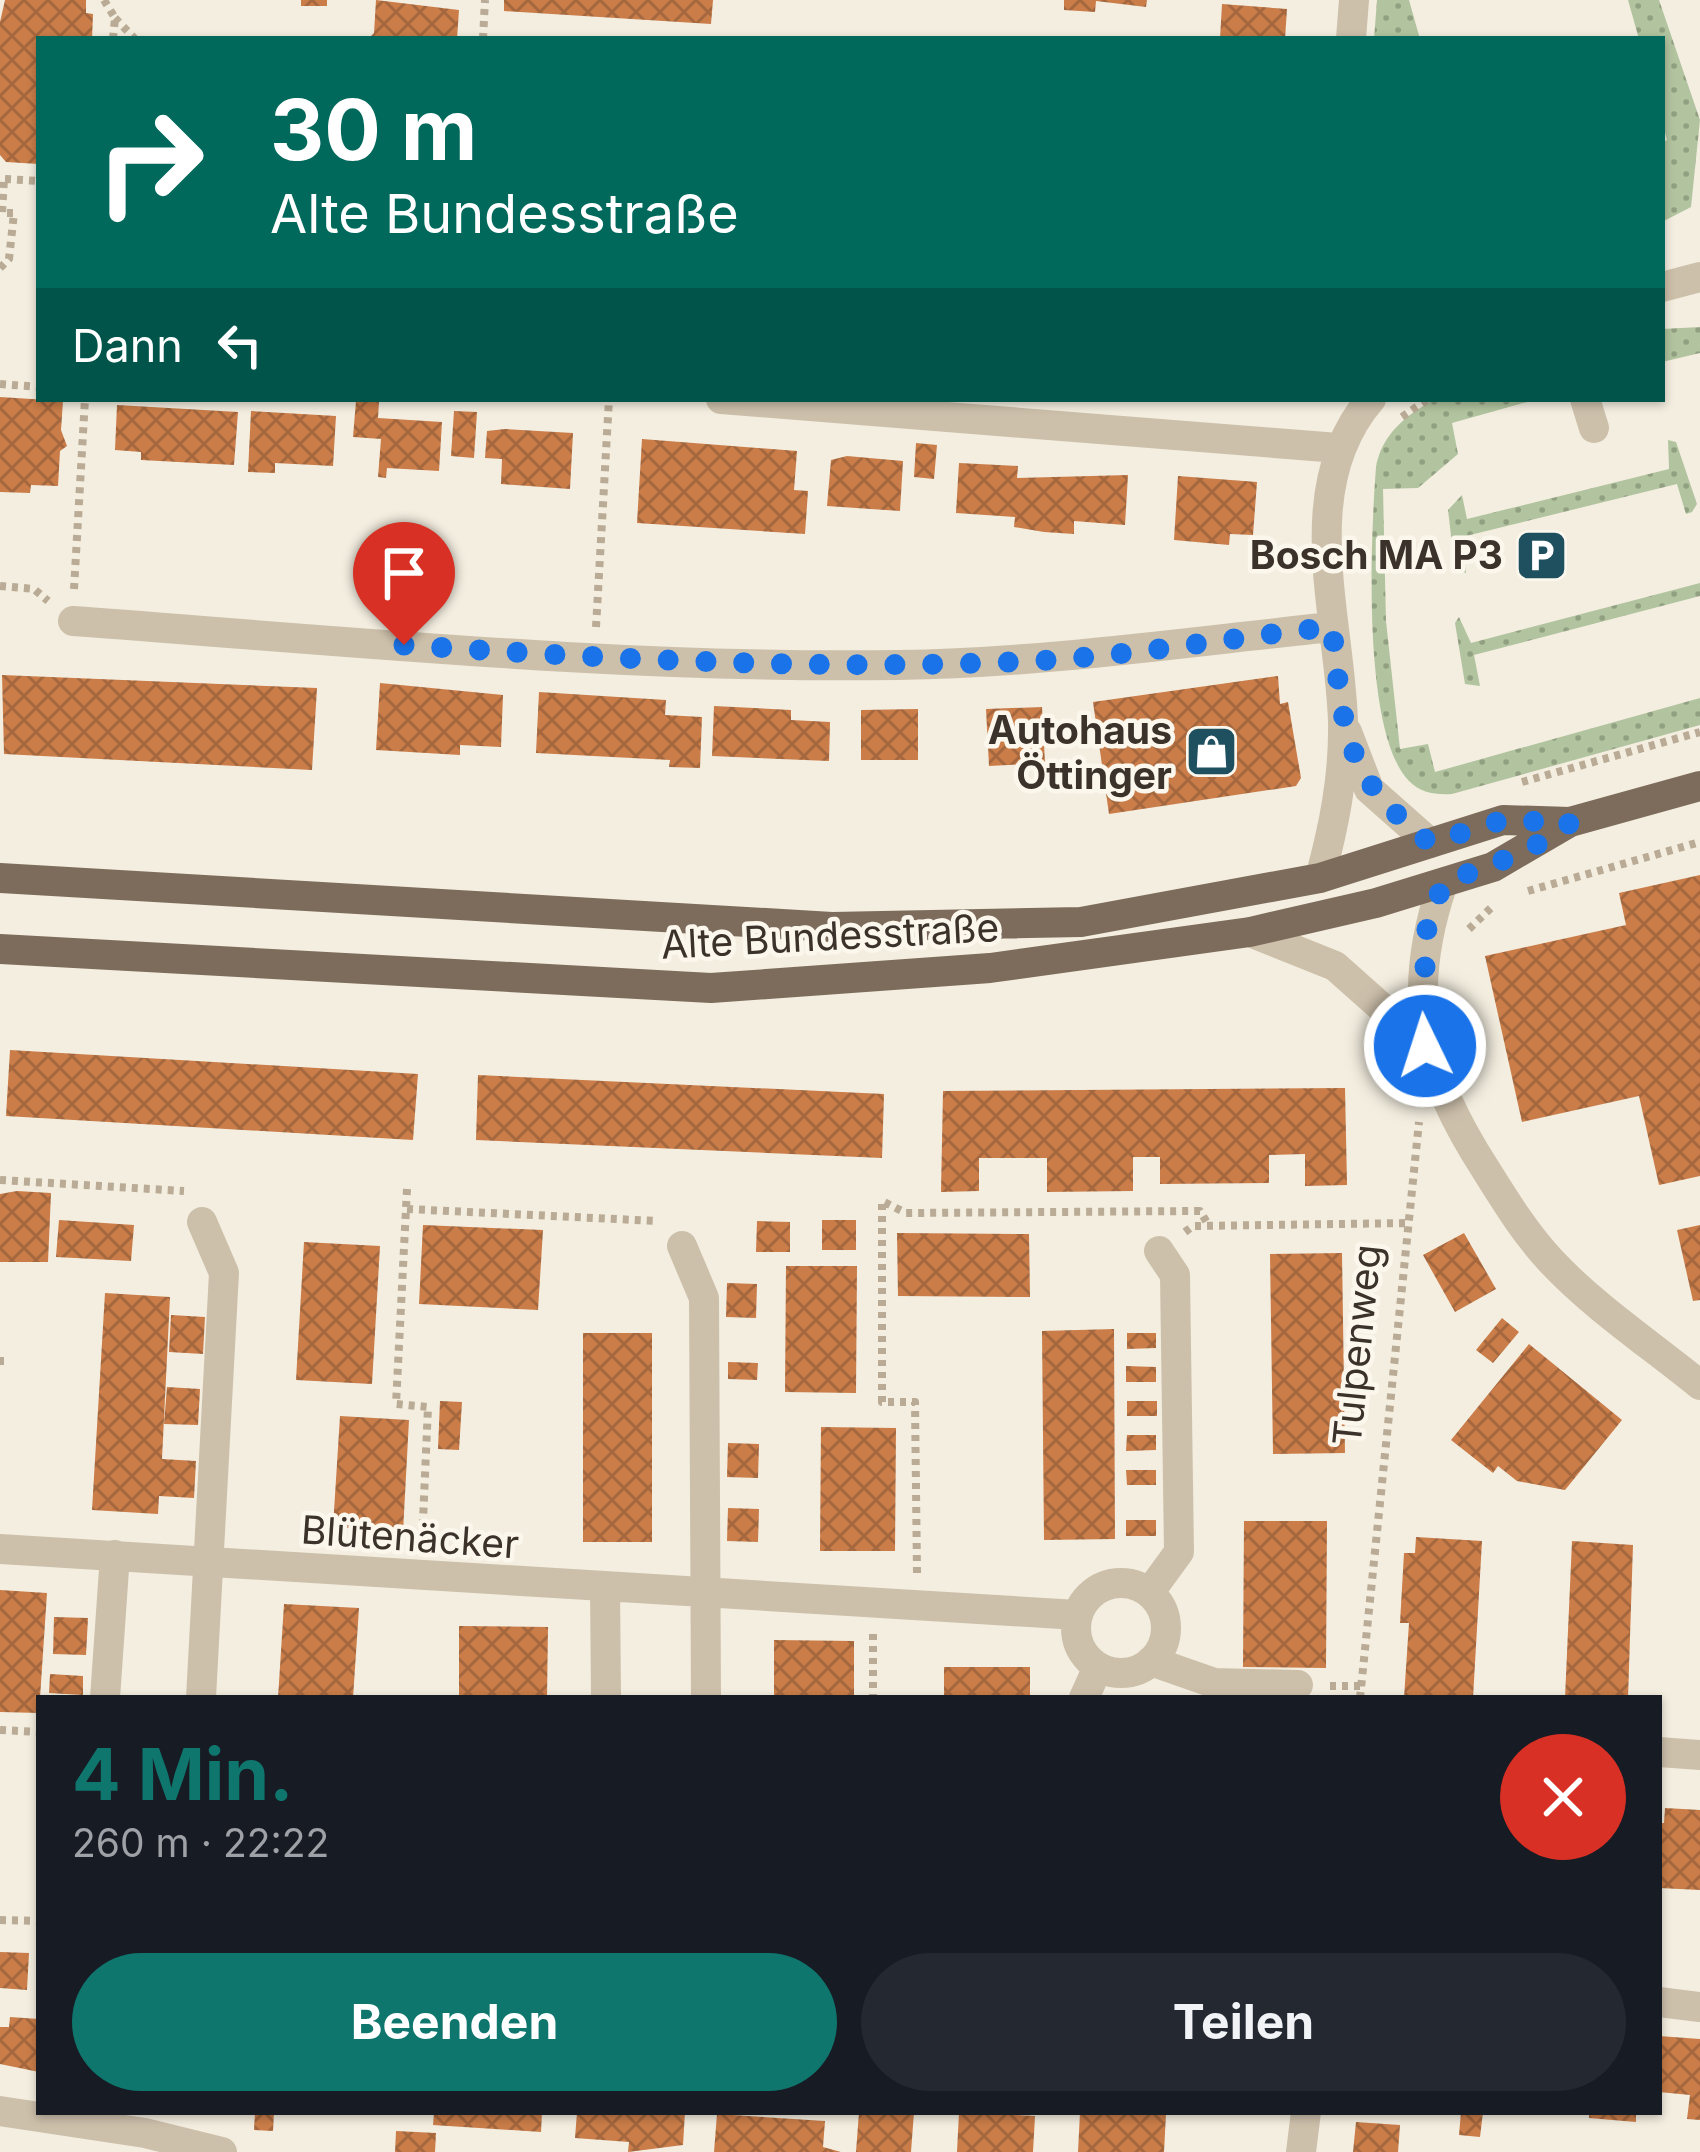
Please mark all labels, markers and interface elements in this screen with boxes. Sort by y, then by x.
text: 30 m [270,79,477,180]
icon: right [72,84,228,240]
text: Alte Bundesstraße [270,181,739,246]
icon: left [207,312,273,378]
text: Dann [72,318,183,373]
pin [353,522,455,645]
parking icon: Bosch MA P3 [1514,527,1570,583]
place label: Bosch MA P3 [1250,531,1503,578]
icon: arrive [371,540,437,606]
place label: Autohaus Öttinger [988,706,1172,798]
shop icon: Autohaus Öttinger [1183,724,1239,780]
street label: Alte Bundesstraße [660,903,1000,968]
position arrow [1362,983,1488,1109]
street label: Tulpenweg [1323,1242,1390,1448]
street label: Blütenäcker [300,1505,521,1568]
text: 4 Min. [72,1730,293,1817]
button: close [1500,1734,1626,1860]
text: 260 m · 22:22 [72,1819,329,1866]
button: Beenden [72,1953,837,2091]
button: Teilen [861,1953,1626,2091]

